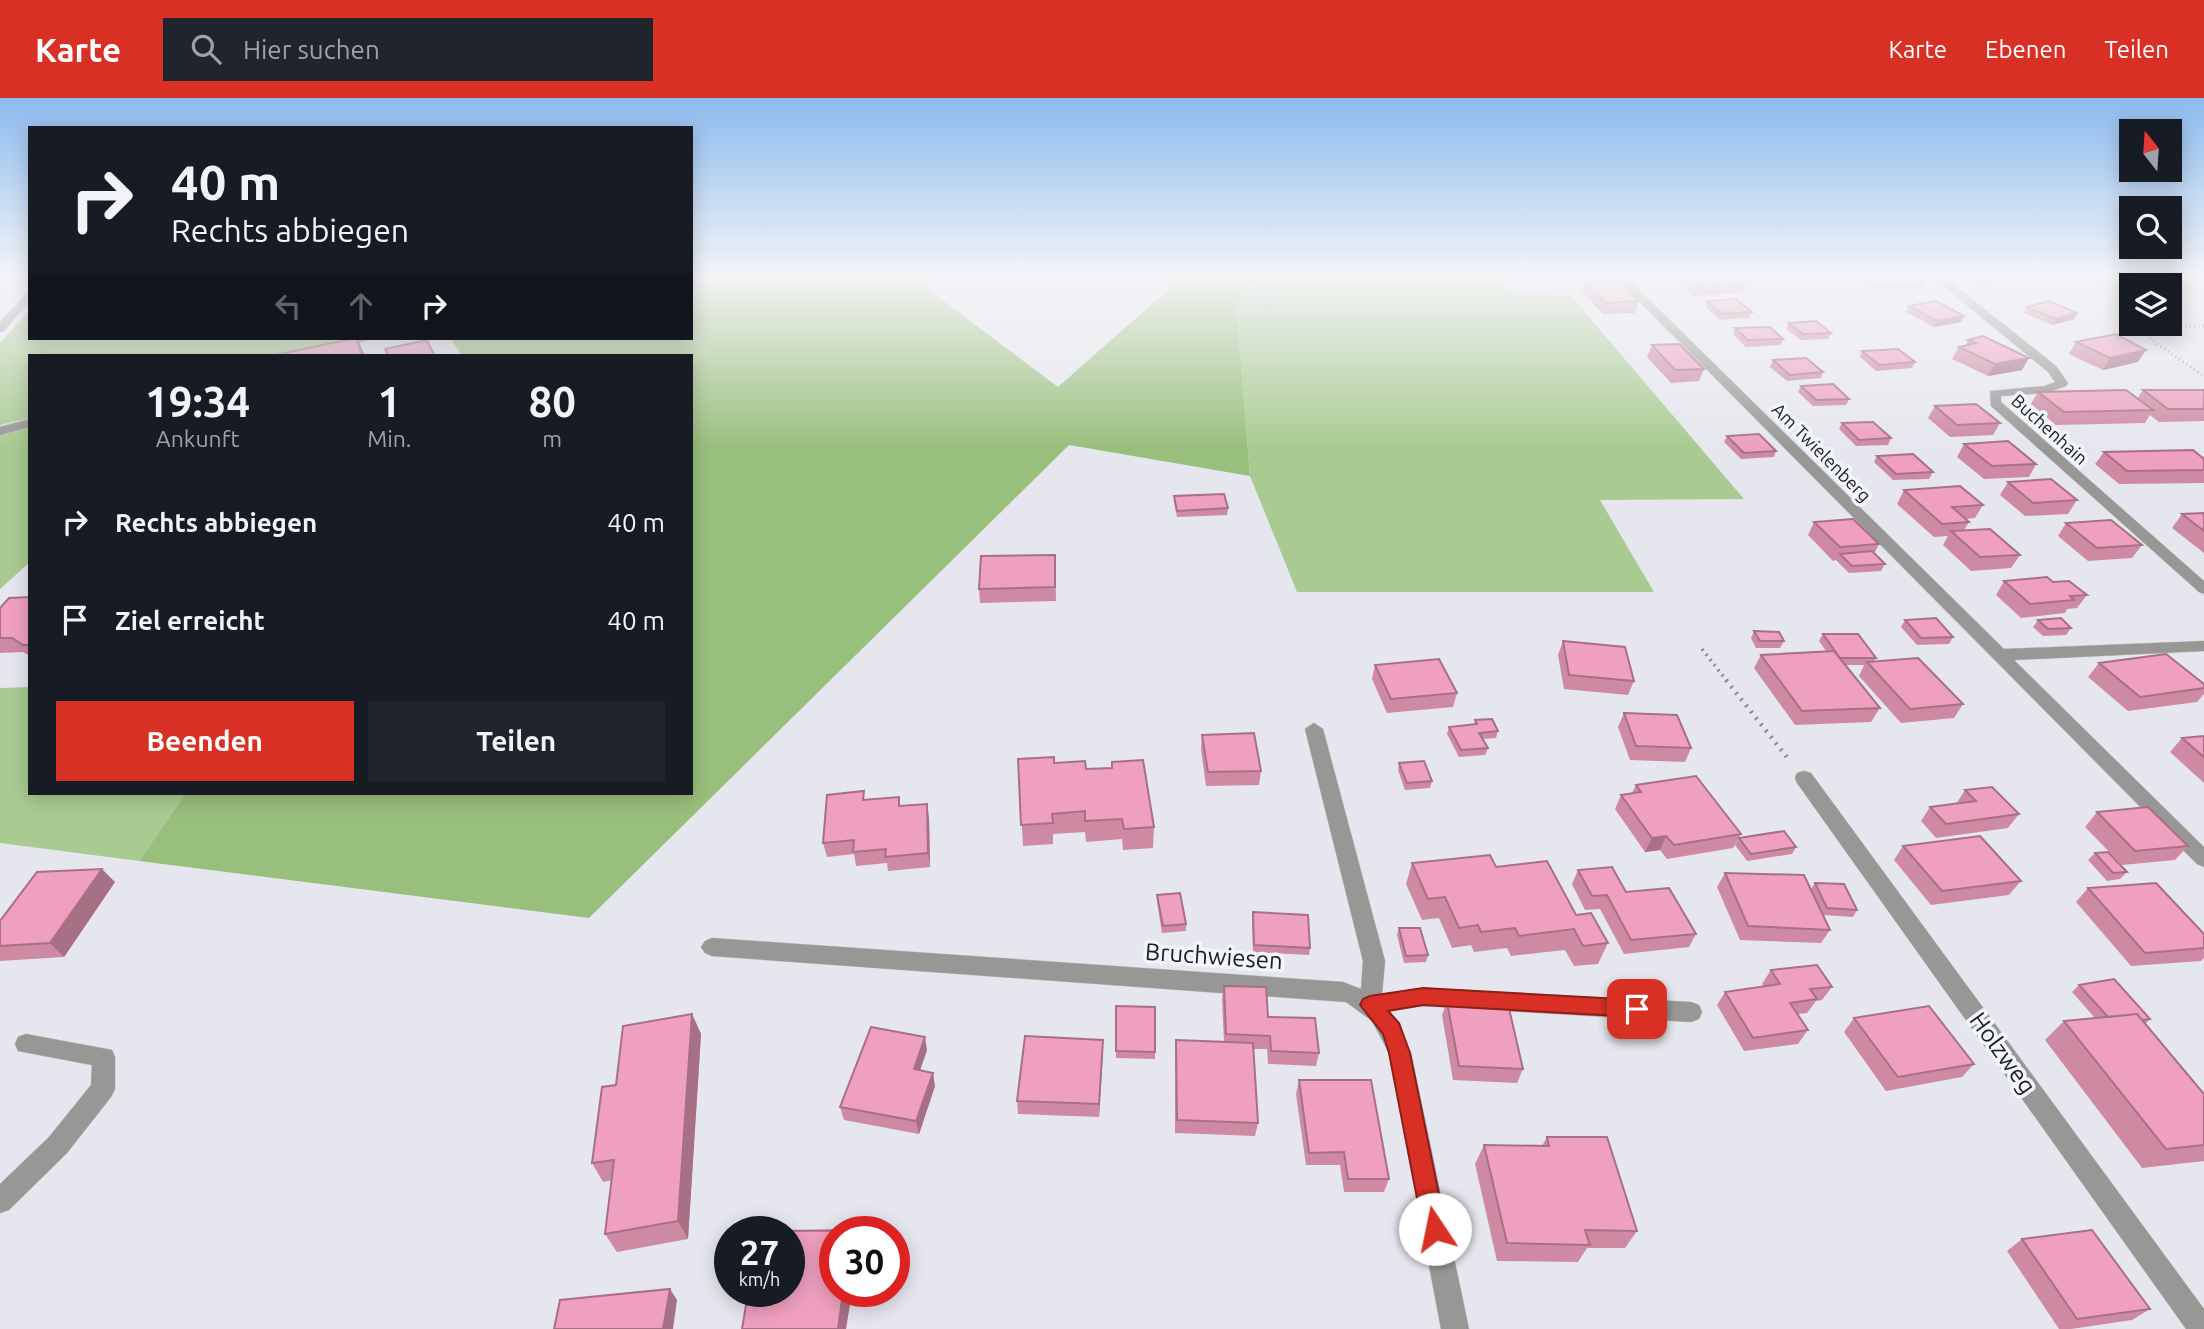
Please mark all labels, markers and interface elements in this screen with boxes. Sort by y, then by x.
search box [163,18,653,81]
icon: search [187,30,225,68]
text: Karte [35,31,121,68]
text: Hier suchen [243,35,380,64]
text: Karte [1888,36,1947,63]
text: Ebenen [1985,36,2066,63]
text: Teilen [2104,36,2169,63]
north arrow [2119,119,2182,182]
map controls [2119,119,2182,336]
icon: right [56,154,147,245]
text: 40 m [171,154,280,209]
button: search [2119,196,2182,259]
text: Rechts abbiegen [171,212,409,248]
button: layers [2119,273,2182,336]
icon: left [269,287,307,325]
icon: ahead [342,287,380,325]
icon: right [415,287,453,325]
text: 19:34 [145,378,250,425]
text: 1 [377,378,401,425]
text: 80 [529,378,576,425]
street label: Buchenhain [2008,390,2092,468]
street label: Am Twielenberg [1769,399,1875,505]
text: Ankunft [156,426,239,451]
text: Min. [367,426,412,451]
text: m [542,426,562,451]
icon: right [56,503,94,541]
text: Rechts abbiegen [115,508,317,537]
text: 40 m [607,508,665,537]
icon: arrive [56,601,94,639]
text: Ziel erreicht [115,606,265,635]
text: 40 m [607,606,665,635]
button: Beenden [56,701,354,781]
button: Teilen [368,701,665,781]
street label: Bruchwiesen [1144,938,1284,974]
pin [1607,979,1667,1039]
icon: arrive [1618,990,1656,1028]
street label: Holzweg [1964,1007,2042,1099]
position arrow [1398,1192,1472,1266]
speed limit sign: 30 [819,1216,910,1307]
text: 27 [740,1232,779,1272]
text: km/h [739,1269,780,1289]

